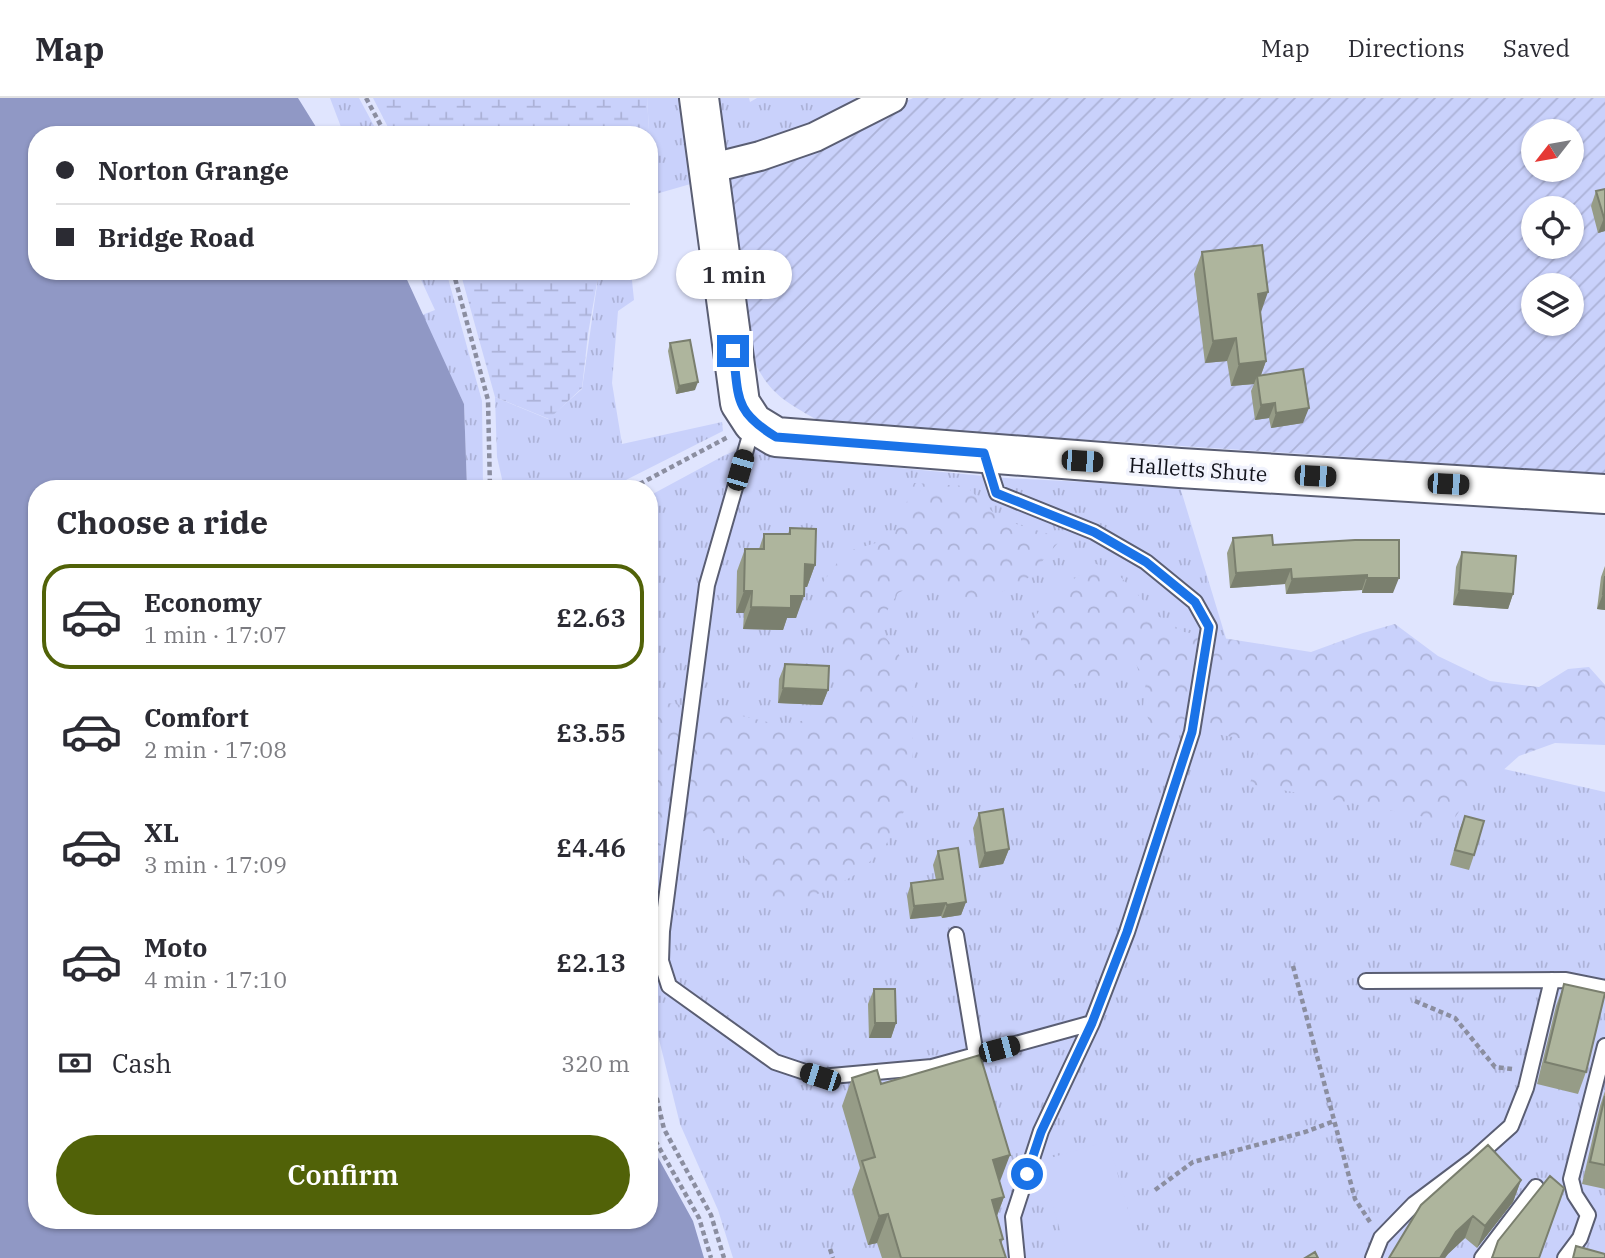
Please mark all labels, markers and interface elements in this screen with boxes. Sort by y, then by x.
text: Map [35,27,104,70]
text: Map [1261,32,1310,64]
text: Directions [1348,32,1465,64]
text: Saved [1503,32,1570,64]
north arrow [1521,119,1584,182]
map controls [1521,119,1584,336]
text: Norton Grange [98,153,289,187]
button: locate [1521,196,1584,259]
text: Bridge Road [98,220,255,254]
callout: 1 min [675,250,791,299]
text: 1 min [702,259,766,289]
button: layers [1521,273,1584,336]
route end [717,335,749,367]
car [725,447,756,493]
car [1061,449,1104,473]
street label: Halletts Shute [1128,450,1268,488]
car [1294,464,1337,488]
car [1427,472,1470,496]
text: Choose a ride [56,501,268,543]
icon: car [60,585,123,648]
text: Economy [144,585,262,619]
text: £2.63 [557,600,626,634]
text: 1 min · 17:07 [144,619,287,649]
icon: car [60,700,123,763]
text: Comfort [144,700,249,734]
text: £3.55 [557,715,626,749]
text: 2 min · 17:08 [144,734,287,764]
icon: car [60,815,123,878]
text: XL [144,815,179,849]
text: £4.46 [557,830,626,864]
text: 3 min · 17:09 [144,849,287,879]
icon: car [60,930,123,993]
text: Moto [144,930,207,964]
text: £2.13 [557,945,626,979]
text: 4 min · 17:10 [144,964,287,994]
car [976,1033,1023,1065]
icon: cash [56,1044,94,1082]
text: Cash [112,1046,172,1080]
text: 320 m [561,1048,630,1078]
car [797,1061,844,1093]
button: Confirm [56,1135,630,1215]
route start [1011,1158,1043,1190]

